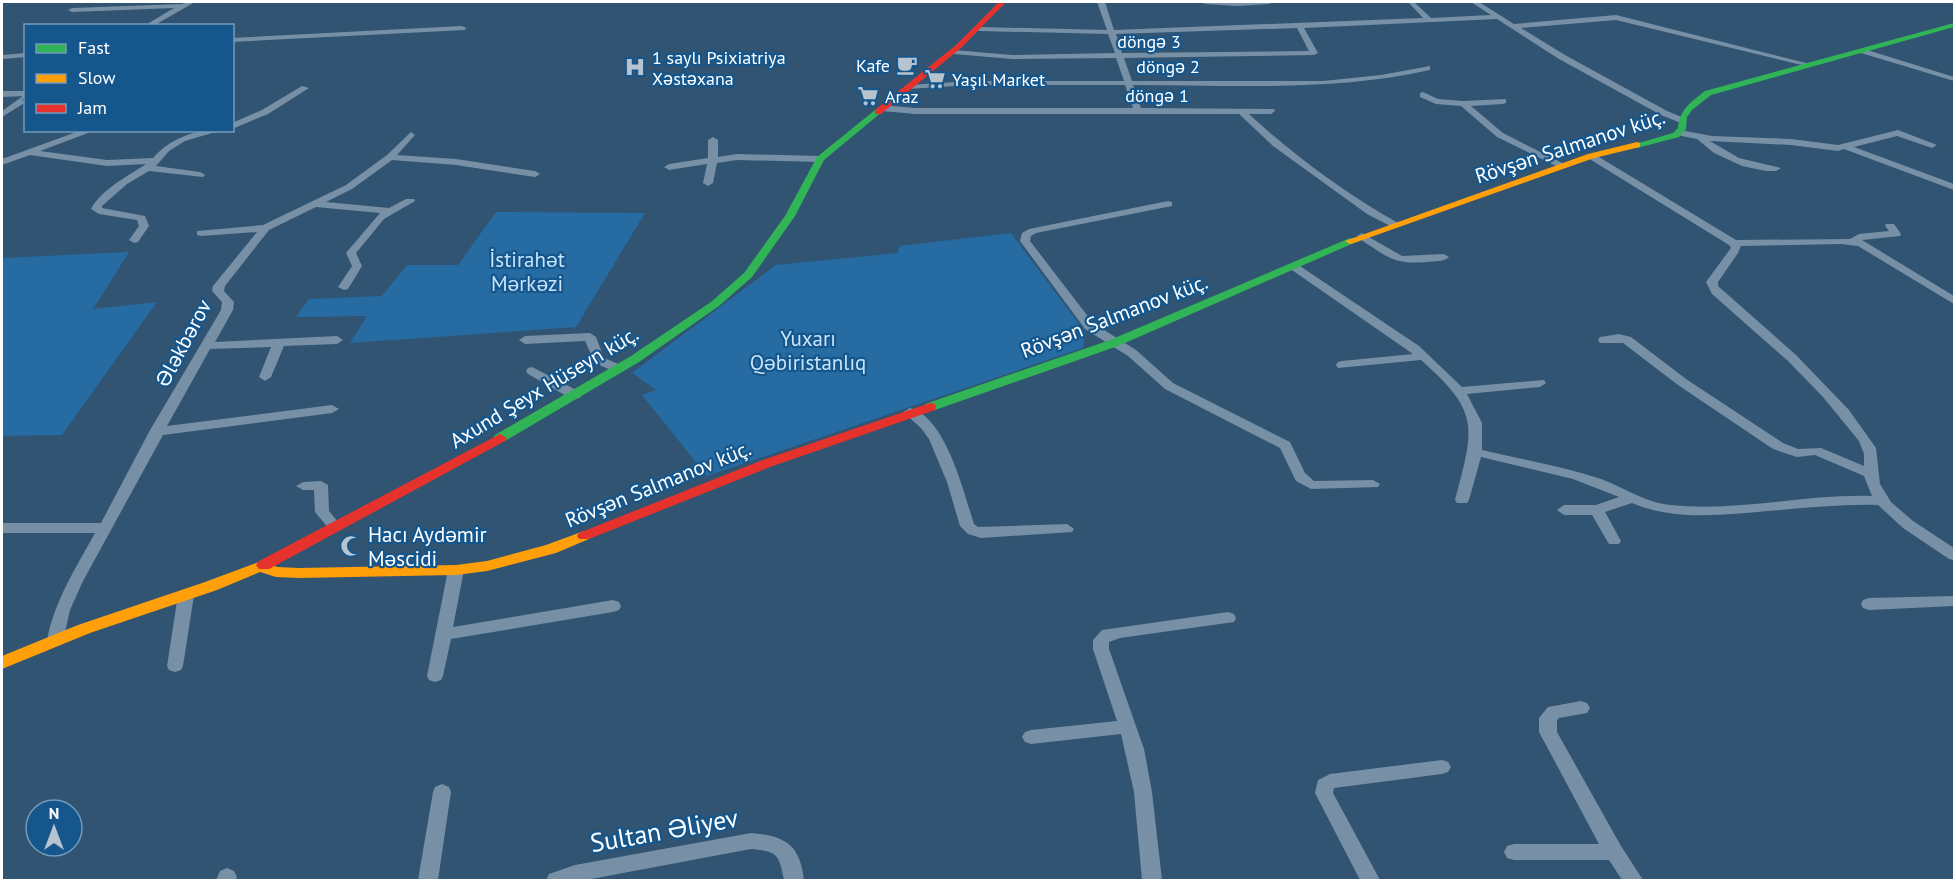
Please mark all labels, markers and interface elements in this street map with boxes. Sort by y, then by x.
legend [24,24,234,132]
street label: döngə 3 [1117,30,1181,53]
text: Fast [78,36,110,59]
place label: 1 saylı Psixiatriya Xəstəxana [652,46,786,90]
cafe icon: Kafe [895,53,919,77]
place label: Kafe [856,54,890,77]
hospital icon: 1 saylı Psixiatriya Xəstəxana [623,55,647,79]
street label: döngə 2 [1136,55,1200,78]
text: Slow [78,66,116,89]
supermarket icon: Yaşıl Market [923,67,947,91]
place label: Yaşıl Market [952,68,1045,91]
supermarket icon: Araz [856,84,880,108]
street label: döngə 1 [1125,84,1189,107]
place label: Araz [885,85,919,108]
text: Jam [77,96,107,119]
street label: Rövşən Salmanov küç. [1472,103,1668,189]
park label: İstirahət Mərkəzi [489,246,565,297]
street label: Rövşən Salmanov küç. [1017,268,1211,364]
street label: Ələkbərov [149,295,217,391]
street label: Axund Şeyx Hüseyn küç. [445,320,643,454]
park label: Yuxarı Qəbiristanlıq [750,325,866,376]
street label: Rövşən Salmanov küç. [561,434,755,534]
place label: Hacı Aydəmir Məscidi [368,521,487,572]
mosque icon: Hacı Aydəmir Məscidi [339,534,363,558]
north arrow [24,798,84,858]
street label: Sultan Əliyev [588,801,741,859]
text: N [49,803,59,823]

